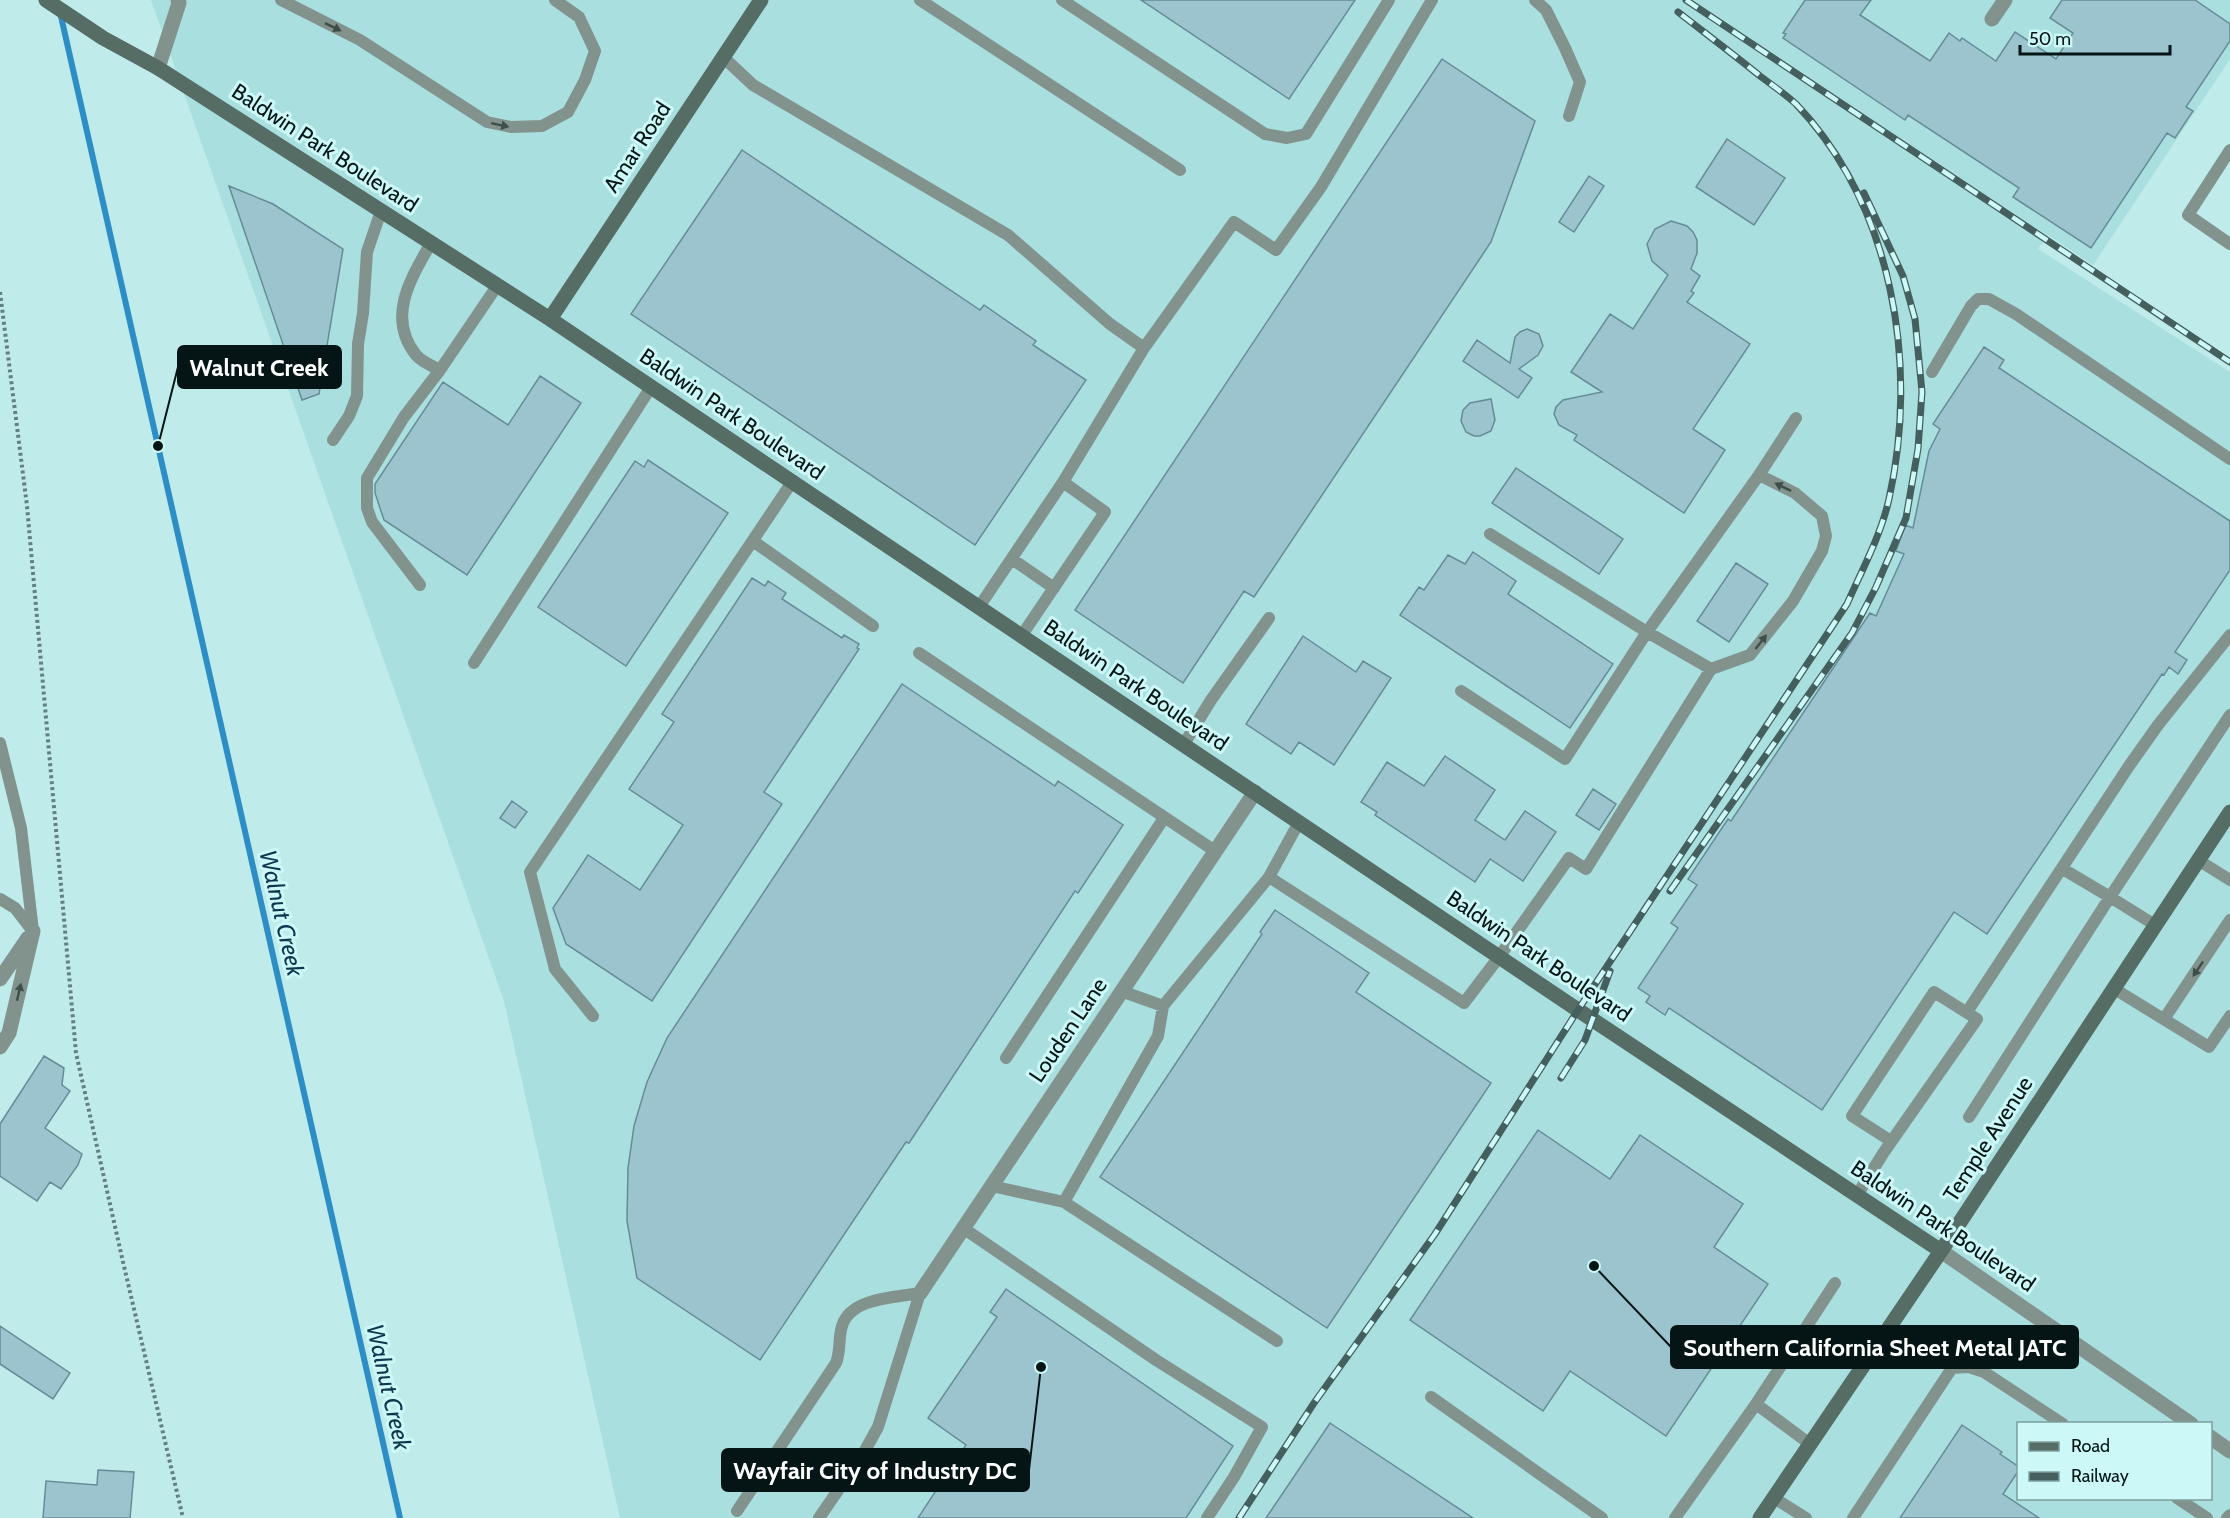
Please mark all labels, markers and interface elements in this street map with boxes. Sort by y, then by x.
scale bar [2020,18,2170,56]
one-way arrow [324,22,341,32]
text: 50 m [2029,28,2071,50]
street label: Baldwin Park Boulevard [227,78,423,218]
street label: Amar Road [598,96,676,198]
one-way arrow [491,121,510,130]
street label: Baldwin Park Boulevard [635,342,829,486]
callout: Walnut Creek [178,346,341,388]
text: Walnut Creek [189,353,329,382]
one-way arrow [1774,482,1791,492]
street label: Baldwin Park Boulevard [1039,613,1233,757]
one-way arrow [1754,634,1767,650]
water label: Walnut Creek [253,847,311,980]
street label: Baldwin Park Boulevard [1442,884,1636,1028]
one-way arrow [2192,961,2203,977]
street label: Louden Lane [1023,973,1113,1087]
one-way arrow [14,983,24,1002]
street label: Temple Avenue [1938,1071,2038,1207]
street label: Baldwin Park Boulevard [1846,1154,2040,1298]
water label: Walnut Creek [360,1321,418,1454]
callout: Southern California Sheet Metal JATC [1671,1326,2078,1368]
text: Southern California Sheet Metal JATC [1683,1333,2067,1362]
legend [2017,1422,2212,1500]
text: Road [2071,1435,2110,1457]
callout: Wayfair City of Industry DC [722,1449,1029,1491]
text: Wayfair City of Industry DC [733,1456,1017,1485]
text: Railway [2071,1465,2129,1487]

